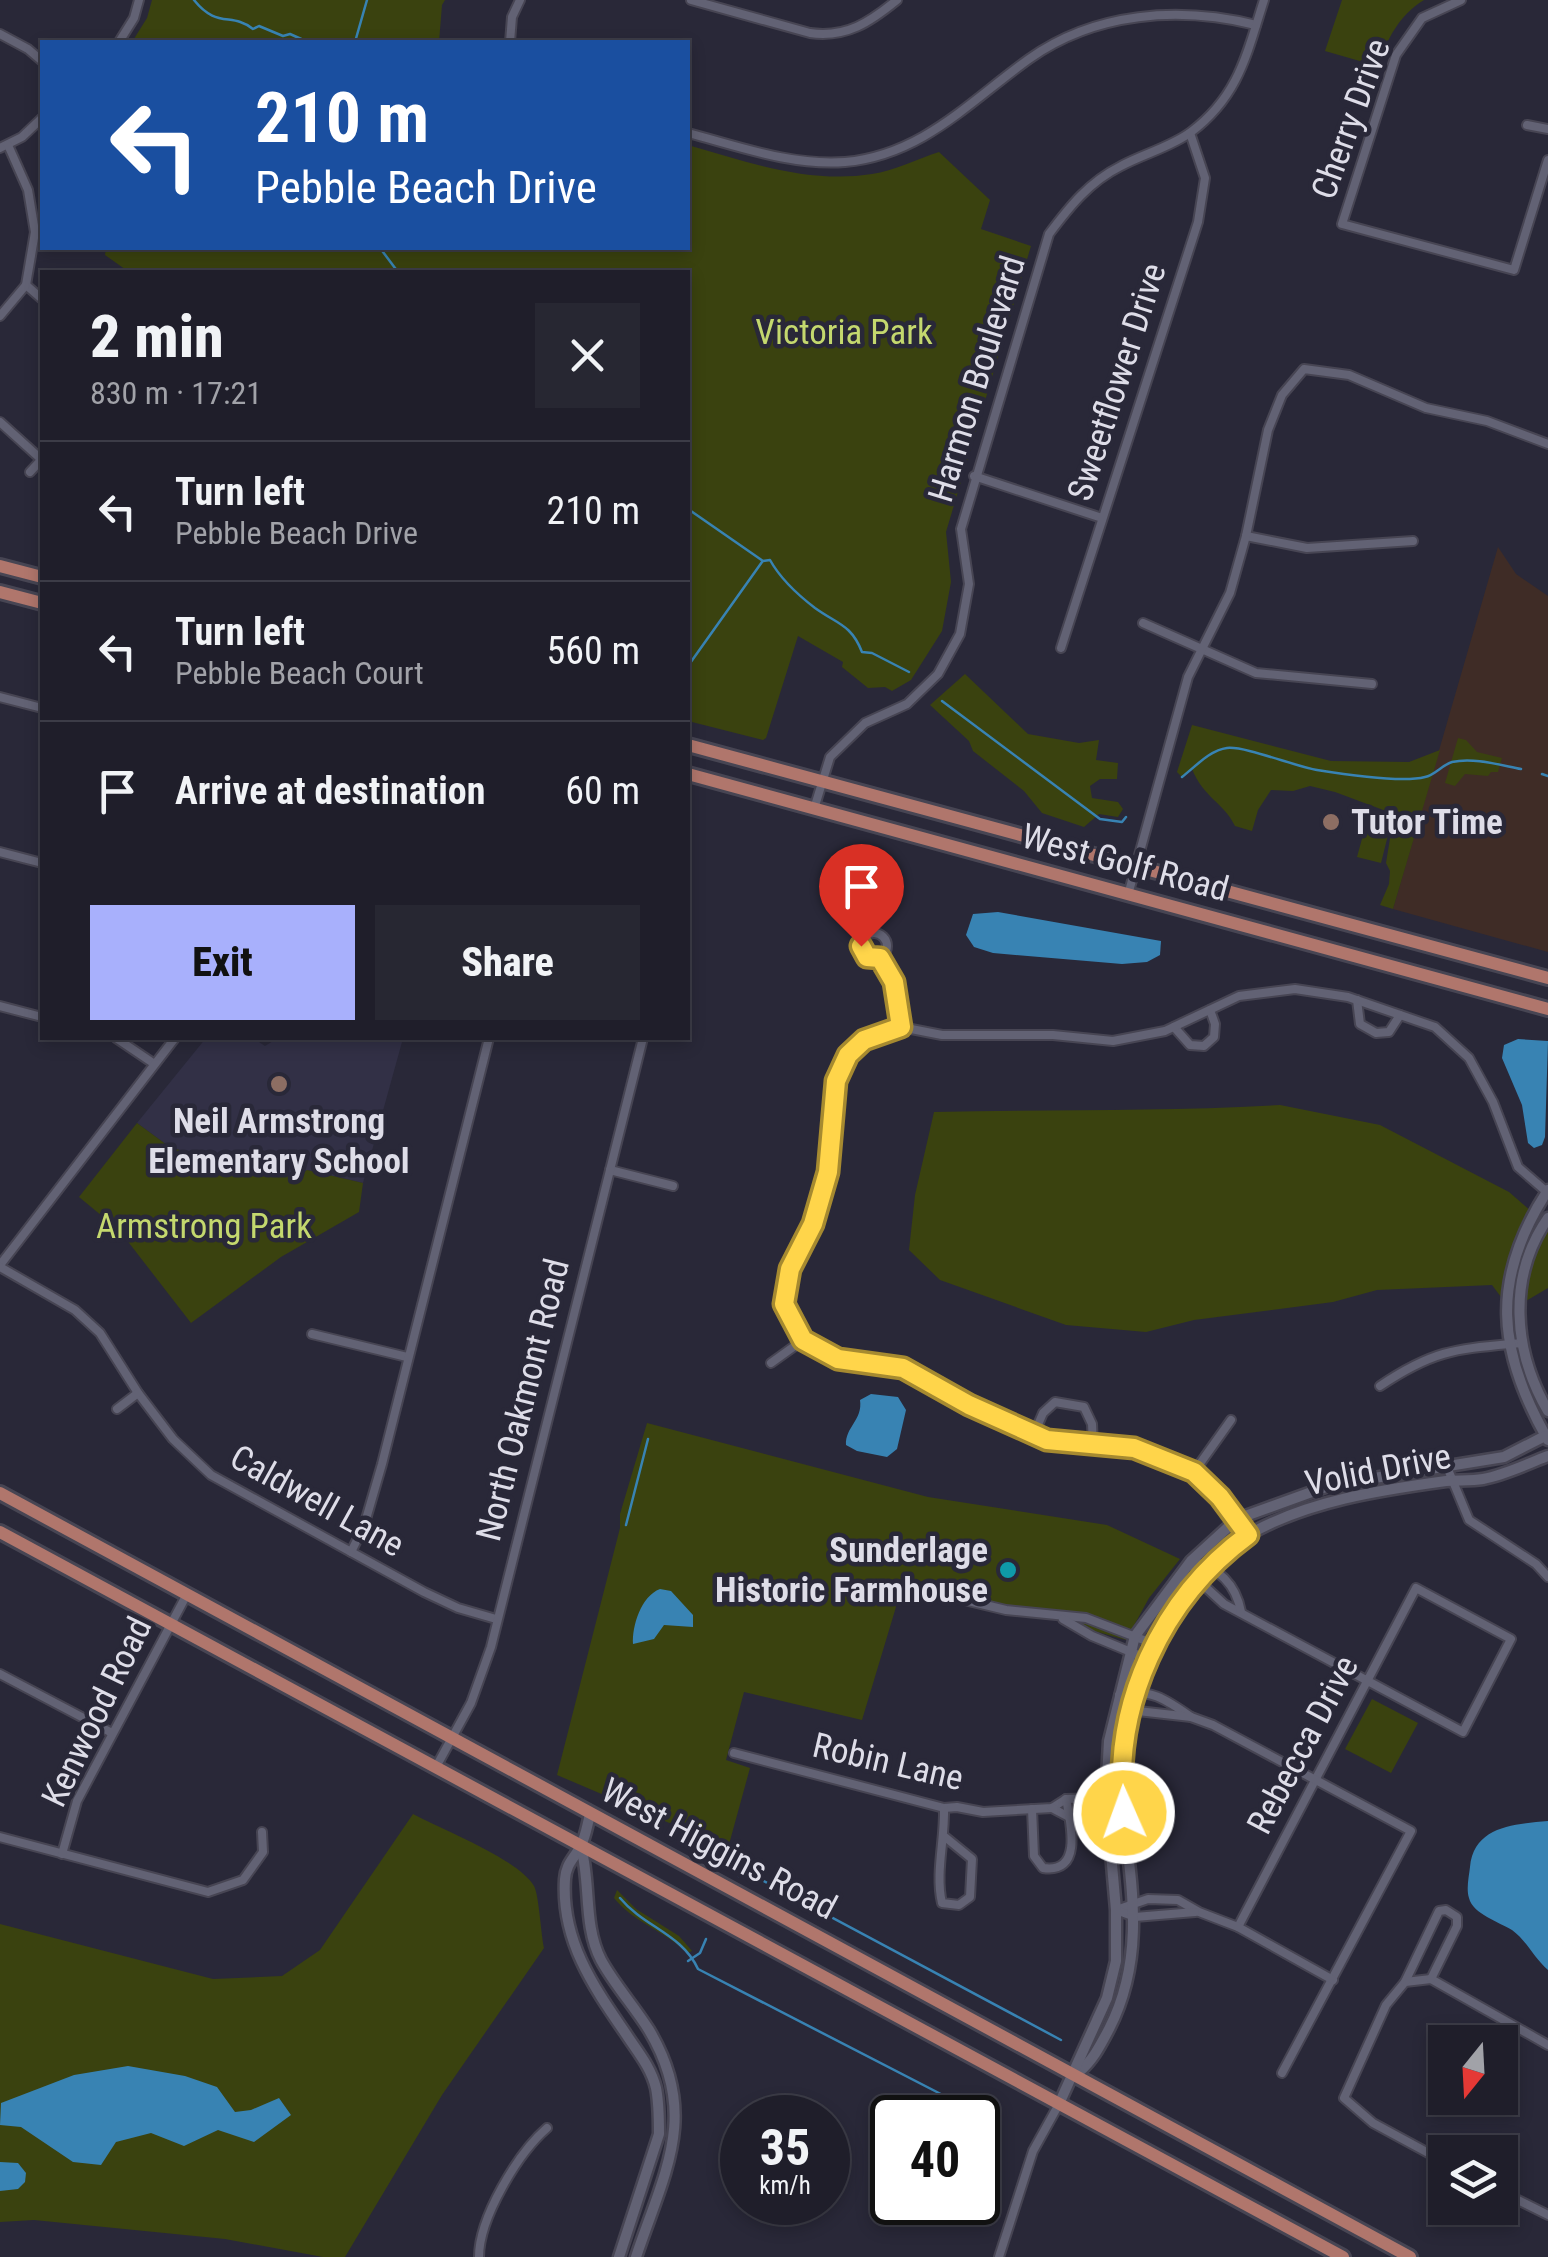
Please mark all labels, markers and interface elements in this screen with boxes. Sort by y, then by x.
street label: Cherry Drive [1303,33,1399,205]
text: 210 m [255,77,429,159]
icon: left [90,80,220,210]
text: Pebble Beach Drive [255,161,597,214]
street label: Harmon Boulevard [920,251,1034,507]
street label: Sweetflower Drive [1059,258,1175,506]
text: 2 min [90,301,224,372]
button: close [535,303,640,408]
park label: Victoria Park [755,312,933,353]
text: 830 m · 17:21 [90,374,262,412]
text: Turn left [175,470,305,514]
icon: left [90,484,145,539]
text: 210 m [546,489,640,533]
text: Pebble Beach Drive [175,514,418,552]
text: Turn left [175,610,305,654]
icon: left [90,624,145,679]
text: 560 m [546,629,640,673]
text: Pebble Beach Court [175,654,424,692]
icon: arrive [90,764,145,819]
text: Arrive at destination [175,769,485,813]
text: 60 m [565,769,640,813]
place label: Tutor Time [1351,802,1503,843]
marker: Tutor Time [1320,811,1342,833]
street label: West Golf Road [1017,816,1233,910]
pin [819,844,904,947]
icon: arrive [834,859,889,914]
button: Exit [90,905,355,1020]
button: Share [375,905,640,1020]
marker: Neil Armstrong Elementary School [268,1073,290,1095]
place label: Neil Armstrong Elementary School [148,1101,410,1182]
park label: Armstrong Park [96,1206,312,1247]
street label: North Oakmont Road [468,1255,578,1545]
street label: Volid Drive [1302,1436,1454,1504]
street label: Caldwell Lane [223,1437,411,1565]
place label: Sunderlage Historic Farmhouse [715,1530,988,1611]
marker: Sunderlage Historic Farmhouse [997,1559,1019,1581]
street label: Kenwood Road [34,1611,160,1813]
street label: Rebecca Drive [1239,1649,1367,1841]
street label: Robin Lane [809,1725,967,1799]
position arrow [1072,1761,1176,1865]
street label: West Higgins Road [594,1770,844,1928]
north arrow [1428,2025,1518,2115]
map controls [1428,2025,1518,2225]
speed limit sign: 40 [870,2095,1000,2225]
text: 35 [760,2119,810,2177]
button: layers [1428,2135,1518,2225]
text: km/h [759,2171,811,2200]

